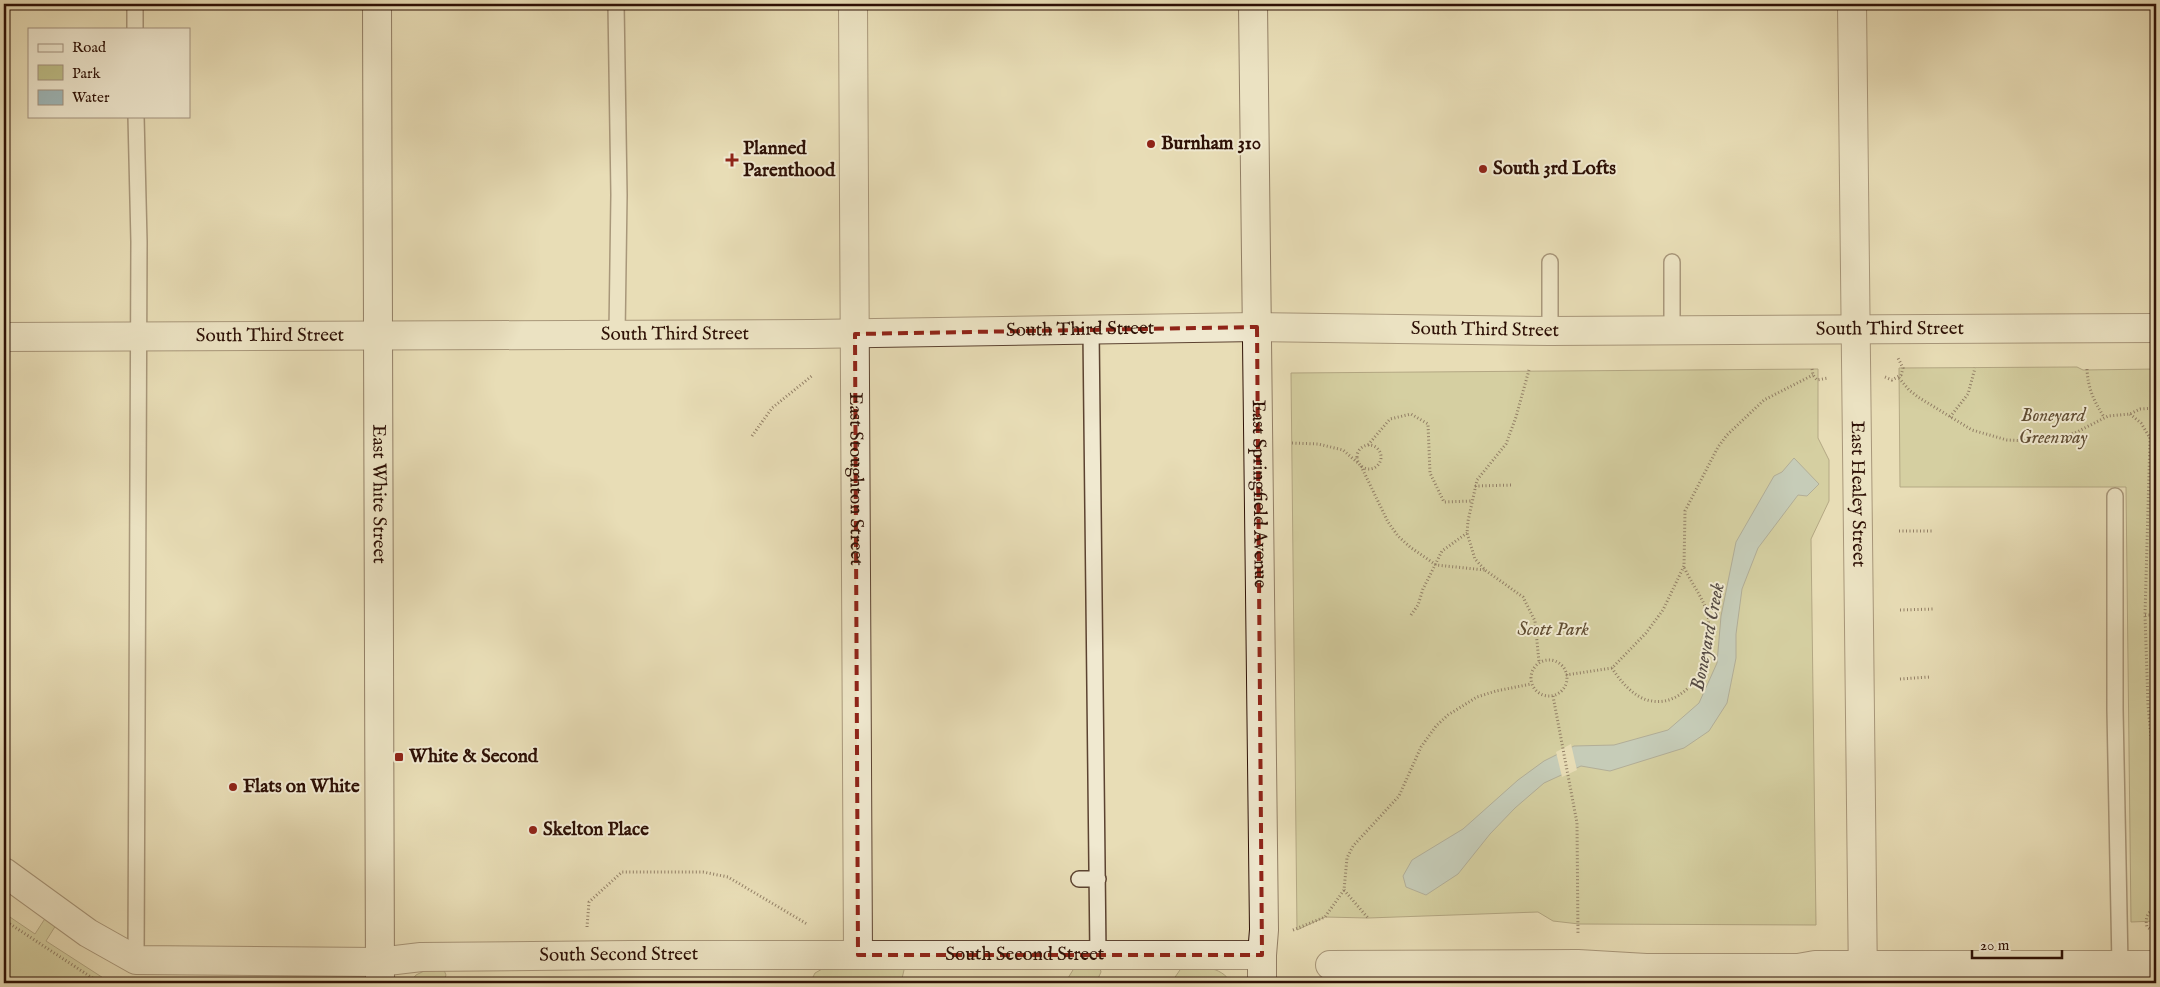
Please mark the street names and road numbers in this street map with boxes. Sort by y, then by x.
street label: South Third Street [1006,317,1155,343]
street label: South Third Street [1411,317,1560,343]
street label: South Third Street [1816,317,1965,342]
street label: South Third Street [601,322,750,347]
street label: South Third Street [196,324,345,348]
street label: East Stoughton Street [843,392,868,566]
street label: East Springfield Avenue [1246,400,1272,589]
street label: East Healey Street [1845,421,1870,568]
street label: East White Street [366,424,391,564]
street label: South Second Street [539,943,699,968]
street label: South Second Street [945,943,1105,967]

